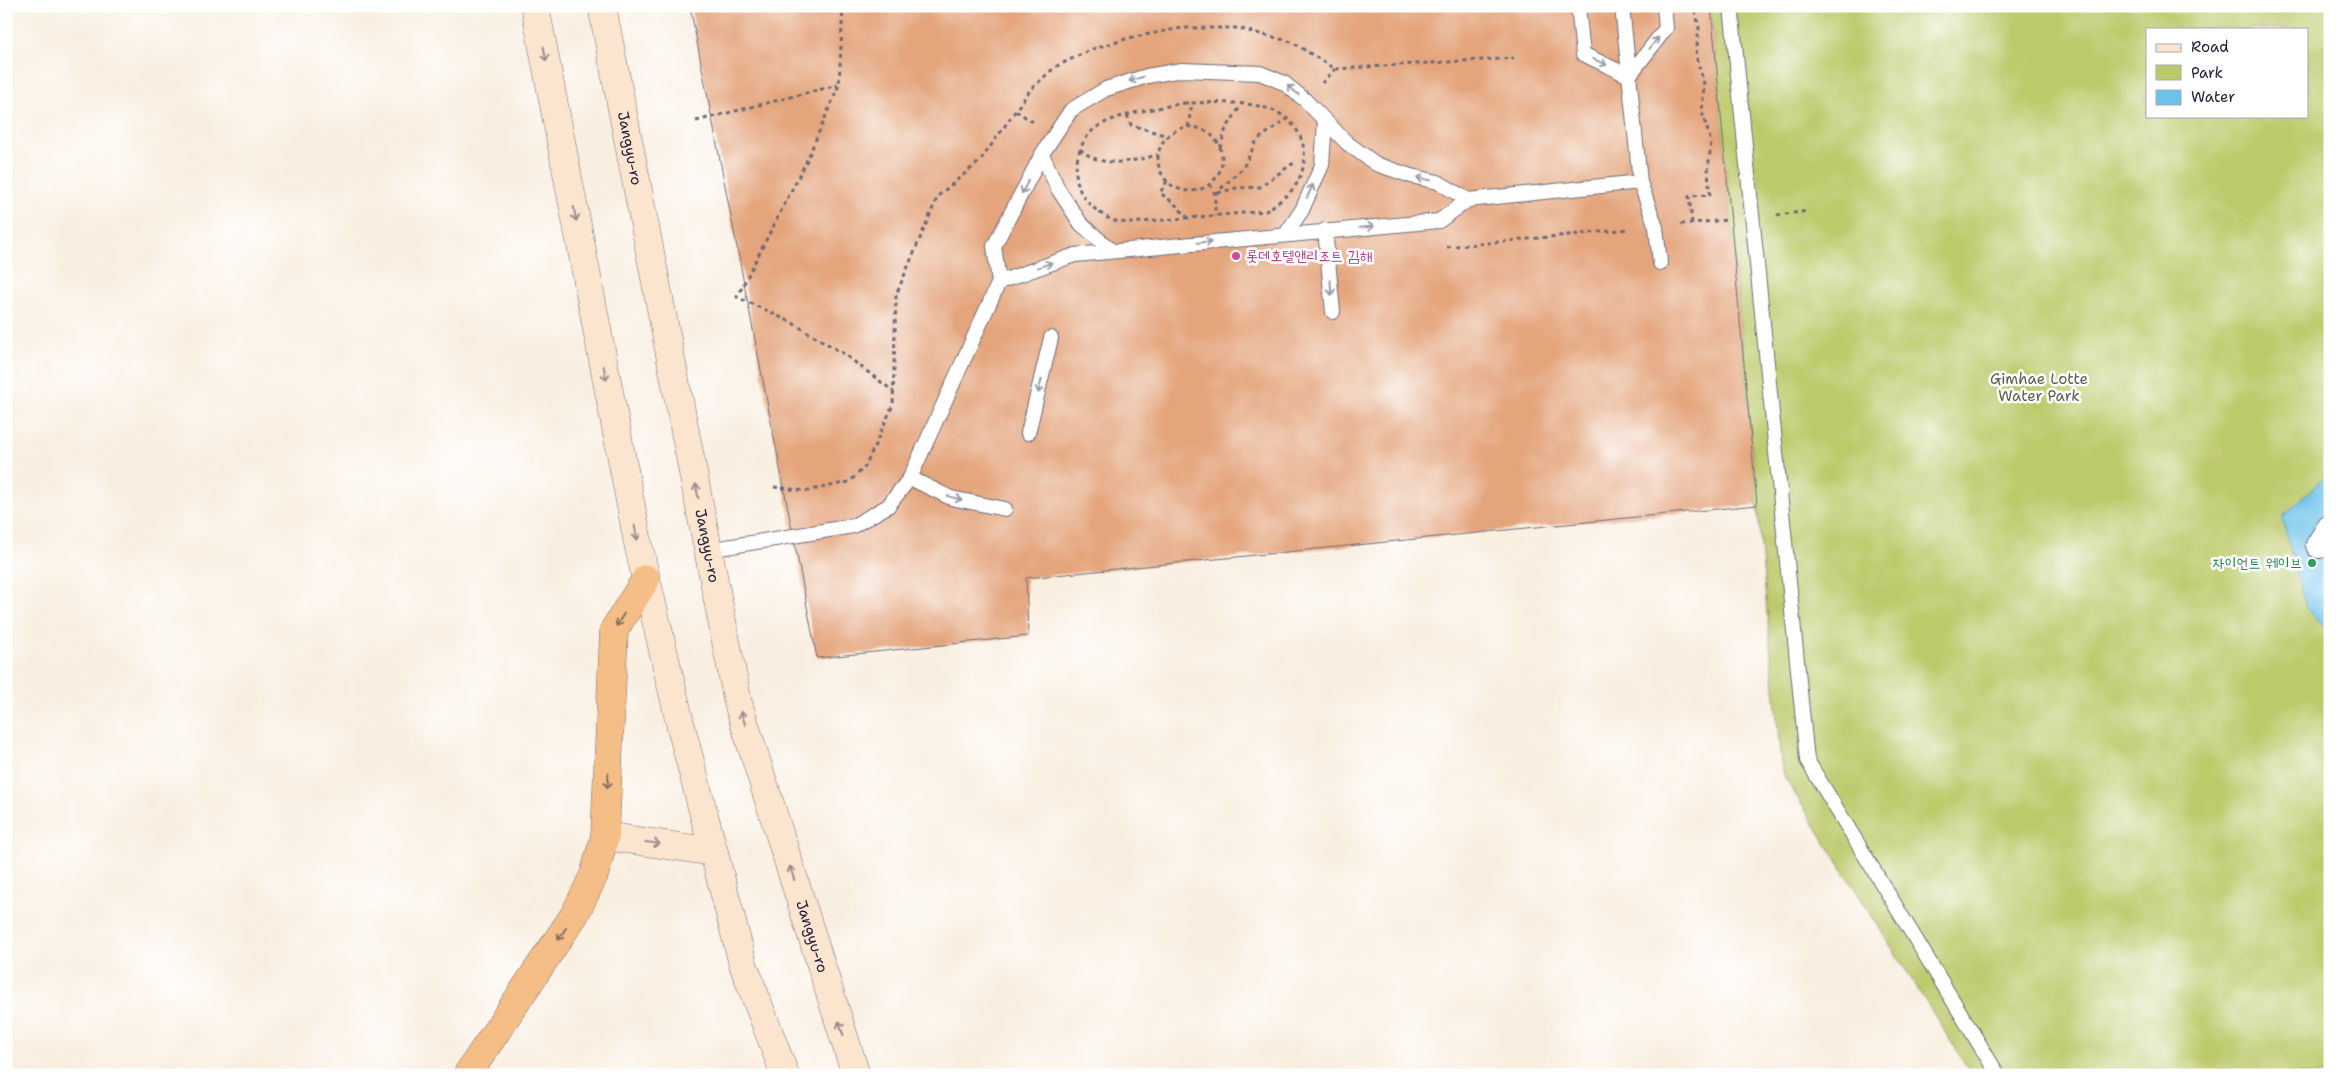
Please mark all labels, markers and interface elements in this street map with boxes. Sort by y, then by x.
legend [2146,28,2308,118]
one-way arrow [1649,37,1660,50]
text: Road [2191,37,2229,57]
one-way arrow [540,46,550,62]
one-way arrow [1592,57,1607,67]
text: Park [2191,63,2223,83]
one-way arrow [1128,75,1144,85]
one-way arrow [1287,85,1300,96]
text: Water [2191,87,2235,107]
street label: Jangyu-ro [613,110,647,187]
one-way arrow [1417,174,1433,184]
one-way arrow [1020,179,1029,194]
one-way arrow [1306,184,1316,199]
one-way arrow [571,205,580,221]
one-way arrow [1359,222,1375,231]
one-way arrow [1197,237,1213,246]
place label: 롯데호텔앤리조트 김해 [1246,246,1372,266]
marker: 롯데호텔앤리조트 김해 [1230,250,1242,262]
one-way arrow [1037,260,1052,269]
one-way arrow [1326,280,1335,296]
one-way arrow [601,365,611,381]
park label: Gimhae Lotte Water Park [1990,369,2088,406]
one-way arrow [1035,377,1044,393]
one-way arrow [691,483,701,499]
one-way arrow [946,494,962,503]
street label: Jangyu-ro [690,507,724,584]
one-way arrow [631,525,641,541]
place label: 자이언트 웨이브 [2212,553,2302,573]
marker: 자이언트 웨이브 [2306,557,2318,569]
one-way arrow [615,613,625,627]
one-way arrow [738,711,747,727]
one-way arrow [603,773,612,789]
one-way arrow [645,838,661,848]
one-way arrow [787,866,796,882]
street label: Jangyu-ro [791,898,833,975]
one-way arrow [557,926,567,940]
one-way arrow [836,1021,846,1037]

